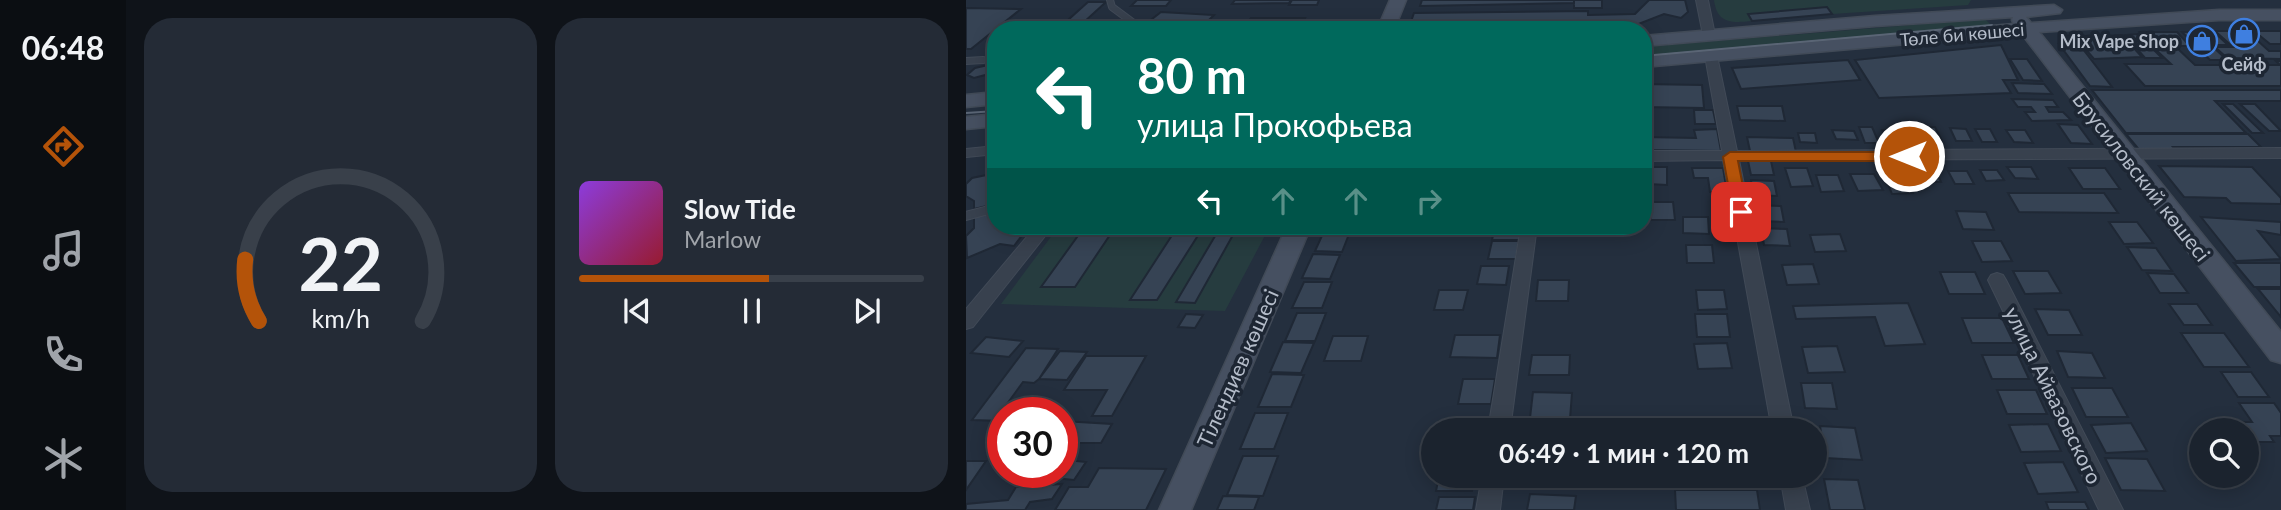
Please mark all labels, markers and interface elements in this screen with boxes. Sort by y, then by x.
shop icon: Сейф [2227,17,2261,51]
street label: Төле би көшесі [1899,18,2025,50]
shop icon: Mix Vape Shop [2185,24,2219,58]
text: 06:48 [22,28,104,67]
place label: Mix Vape Shop [2060,30,2179,52]
text: 80 m [1137,46,1247,104]
icon: left [1022,49,1113,140]
place label: Сейф [2222,53,2266,75]
street label: Брусиловский көшесі [2068,86,2216,266]
text: улица Прокофьева [1137,105,1413,144]
position arrow [1872,119,1946,193]
icon: directions [39,122,88,171]
icon: left [1191,182,1229,220]
icon: ahead [1264,182,1302,220]
icon: ahead [1337,182,1375,220]
icon: right [1410,182,1448,220]
pin [1711,182,1771,242]
text: Slow Tide [684,193,796,225]
icon: arrive [1722,193,1760,231]
text: 22 [298,219,383,307]
text: Marlow [684,225,761,253]
icon: music [39,226,88,275]
street label: Тілендиев көшесі [1191,285,1283,451]
icon: previous [618,292,656,330]
icon: pause [733,292,771,330]
icon: next [848,292,886,330]
street label: улица Айвазовского [2000,302,2108,488]
text: km/h [311,303,370,333]
icon: phone [39,330,88,379]
speed limit sign: 30 [987,397,1078,488]
map controls [2189,418,2259,488]
button: search [2189,418,2259,488]
icon: climate [39,434,88,483]
text: 06:49 · 1 мин · 120 m [1499,437,1749,469]

